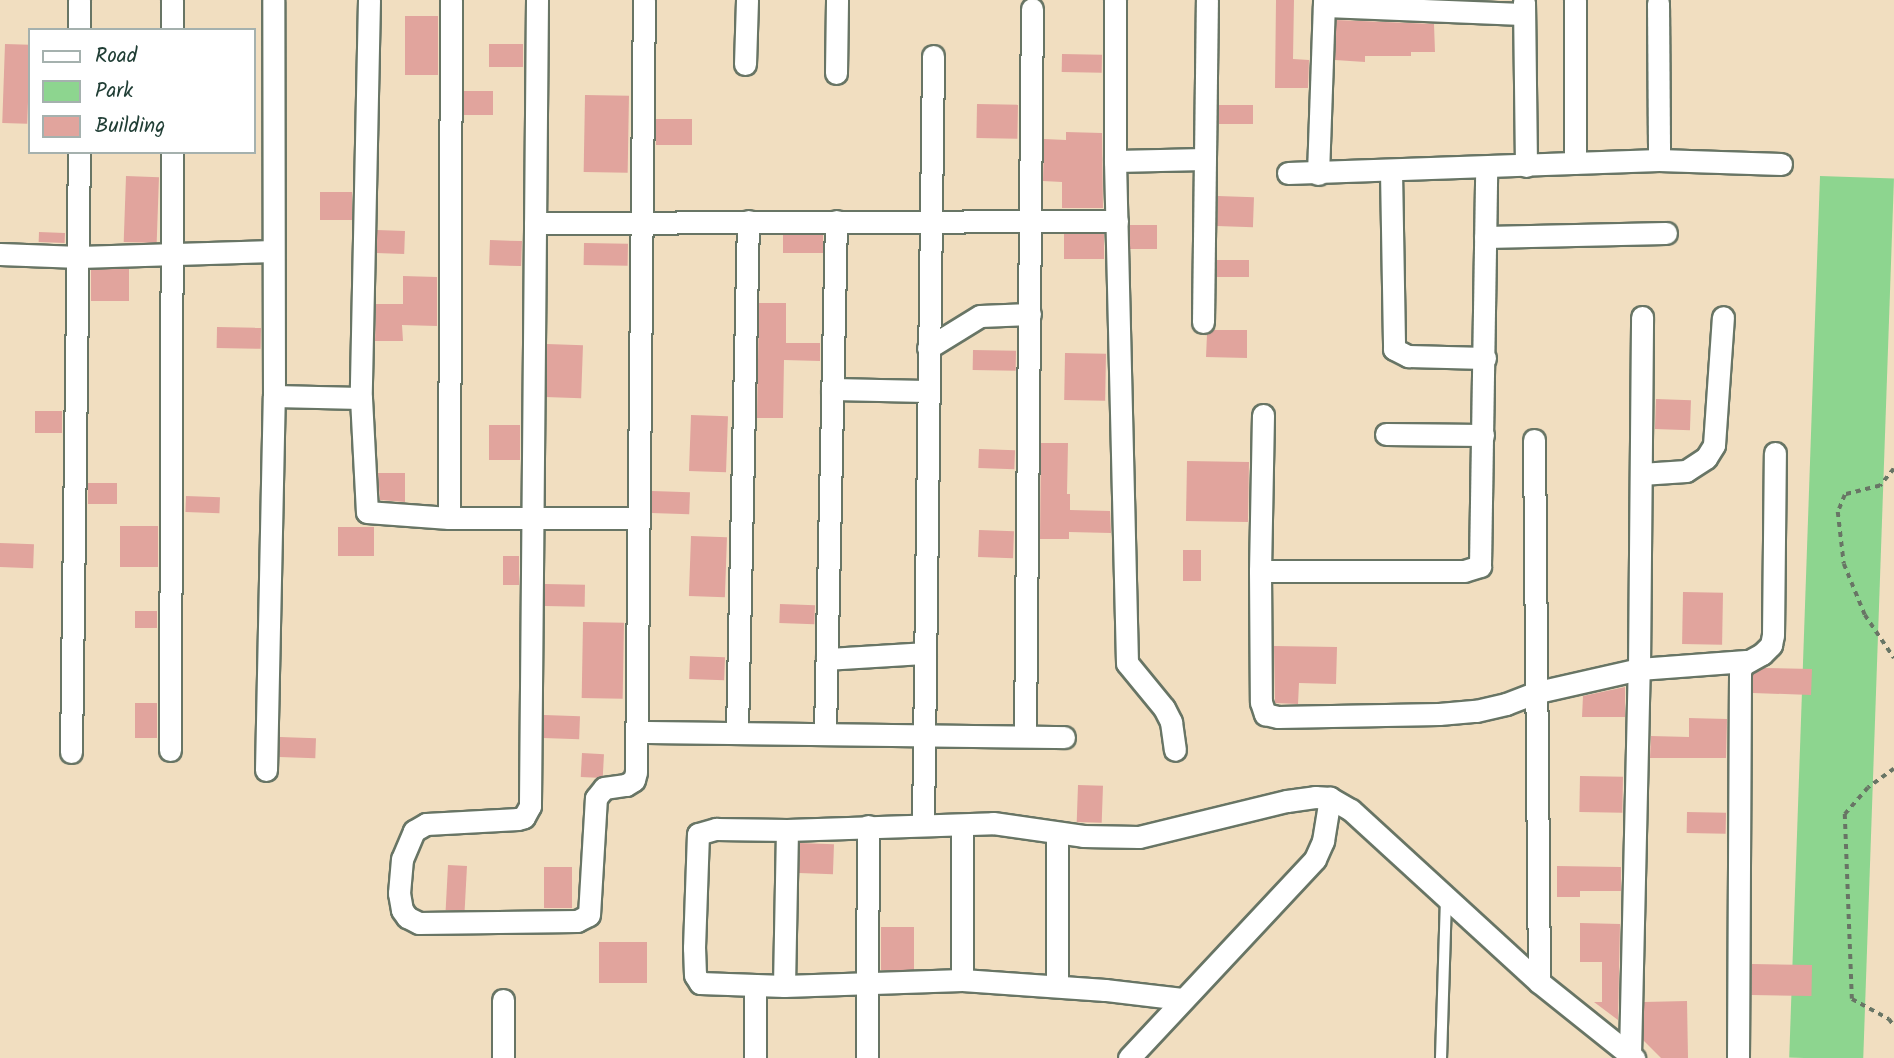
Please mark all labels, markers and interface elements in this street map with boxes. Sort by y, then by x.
legend [28,28,256,154]
text: Road [95,40,137,73]
text: Park [95,75,133,108]
text: Building [95,110,165,143]

